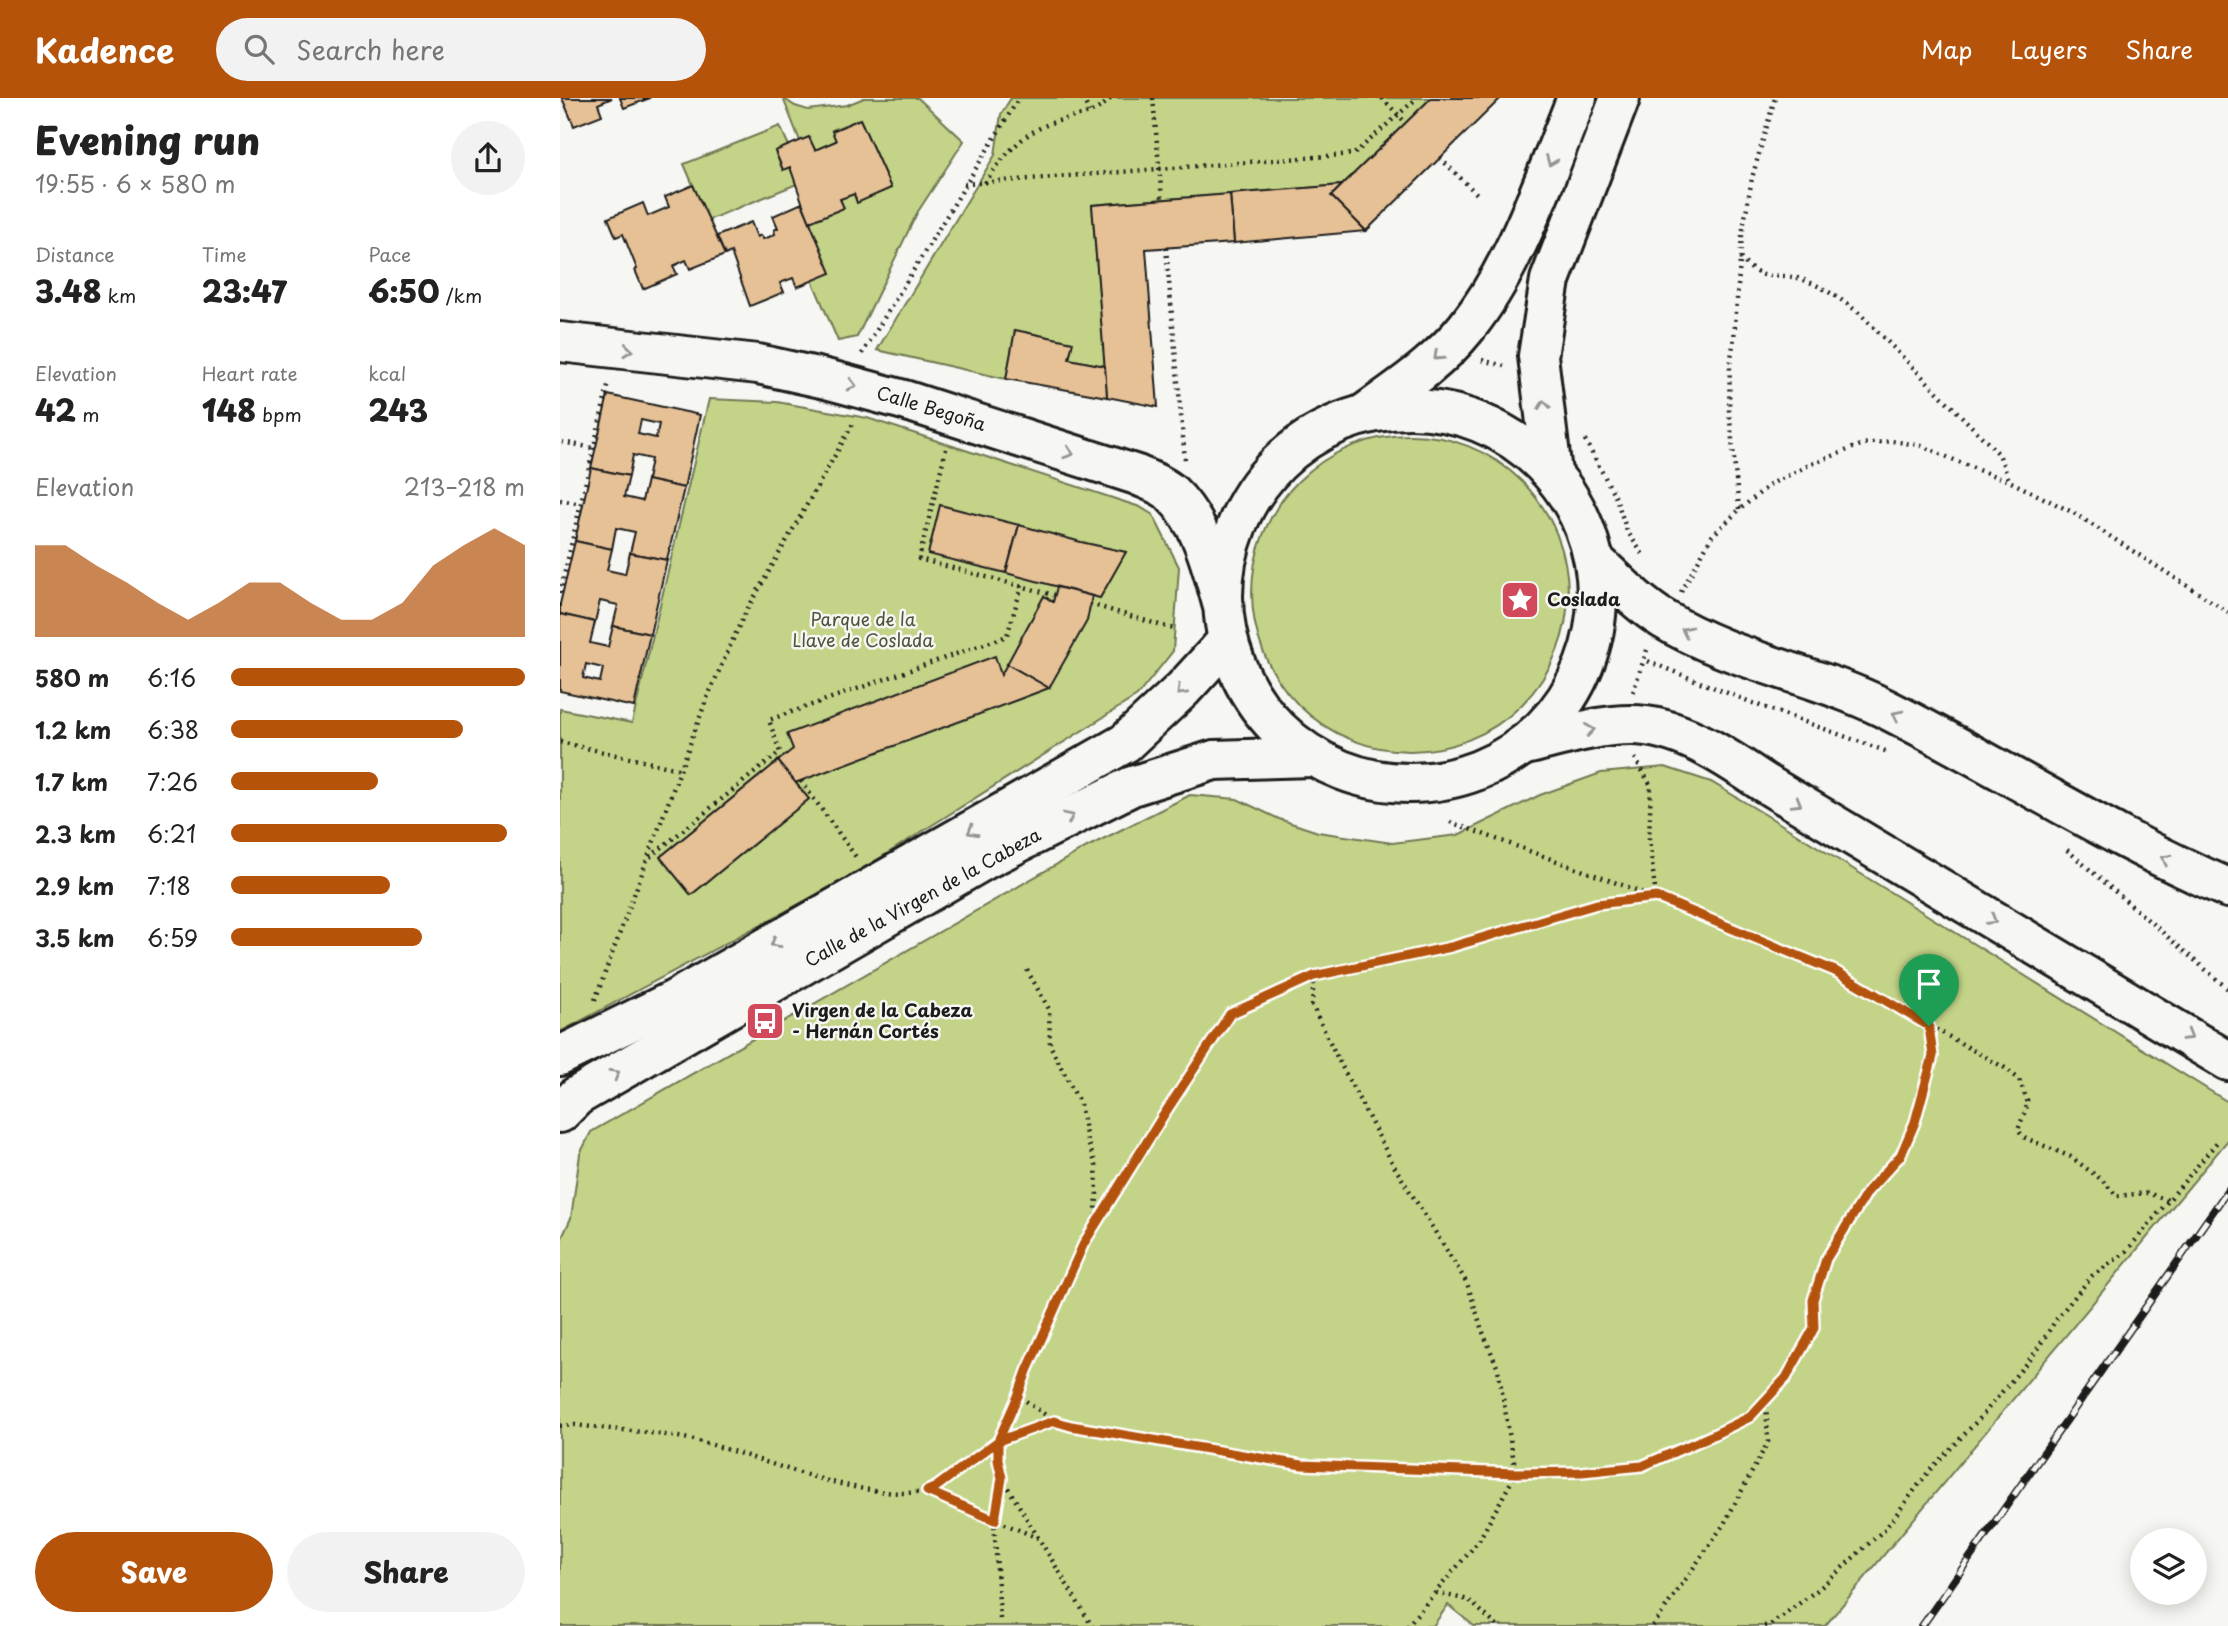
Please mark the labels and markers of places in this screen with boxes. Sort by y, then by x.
place icon: Coslada [1499,579,1541,621]
place label: Coslada [1547,585,1621,612]
pin [1899,954,1959,1026]
place label: Virgen de la Cabeza - Hernán Cortés [792,996,973,1044]
bus stop icon: Virgen de la Cabeza - Hernán Cortés [744,1000,786,1042]

